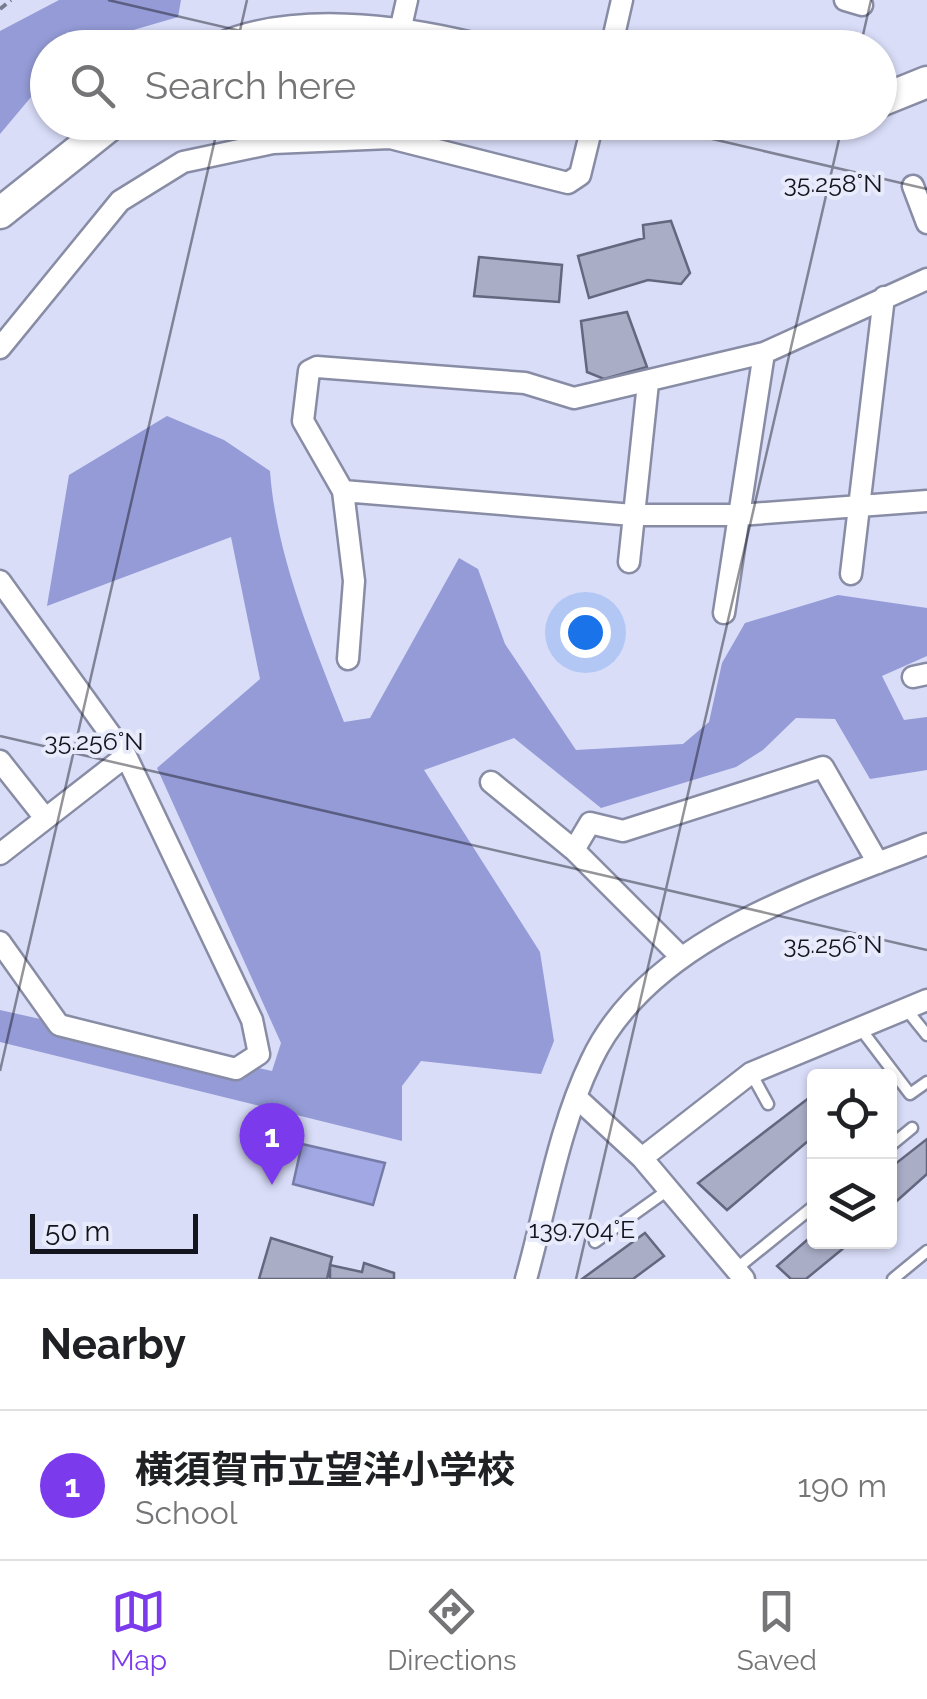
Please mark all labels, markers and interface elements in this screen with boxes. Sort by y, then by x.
search box [30,30,897,140]
icon: search [65,58,120,113]
text: Search here [145,63,356,108]
text: 35.258°N [783,168,883,198]
your location [560,607,611,658]
text: 35.256°N [44,726,144,756]
text: 35.256°N [783,929,883,959]
map controls [807,1069,897,1249]
button: locate [807,1069,897,1159]
pin: 1 [240,1102,304,1185]
button: layers [807,1159,897,1249]
scale bar [30,1209,198,1254]
text: 139.704°E [529,1214,635,1244]
text: 50 m [45,1215,110,1248]
text: Nearby [40,1320,186,1369]
text: 横須賀市立望洋小学校 [135,1447,515,1492]
text: 1 [65,1467,80,1504]
text: 190 m [797,1467,887,1504]
text: School [135,1494,237,1531]
tab: Map [110,1584,167,1677]
tab: Directions [387,1584,517,1677]
tab: Saved [737,1584,817,1677]

